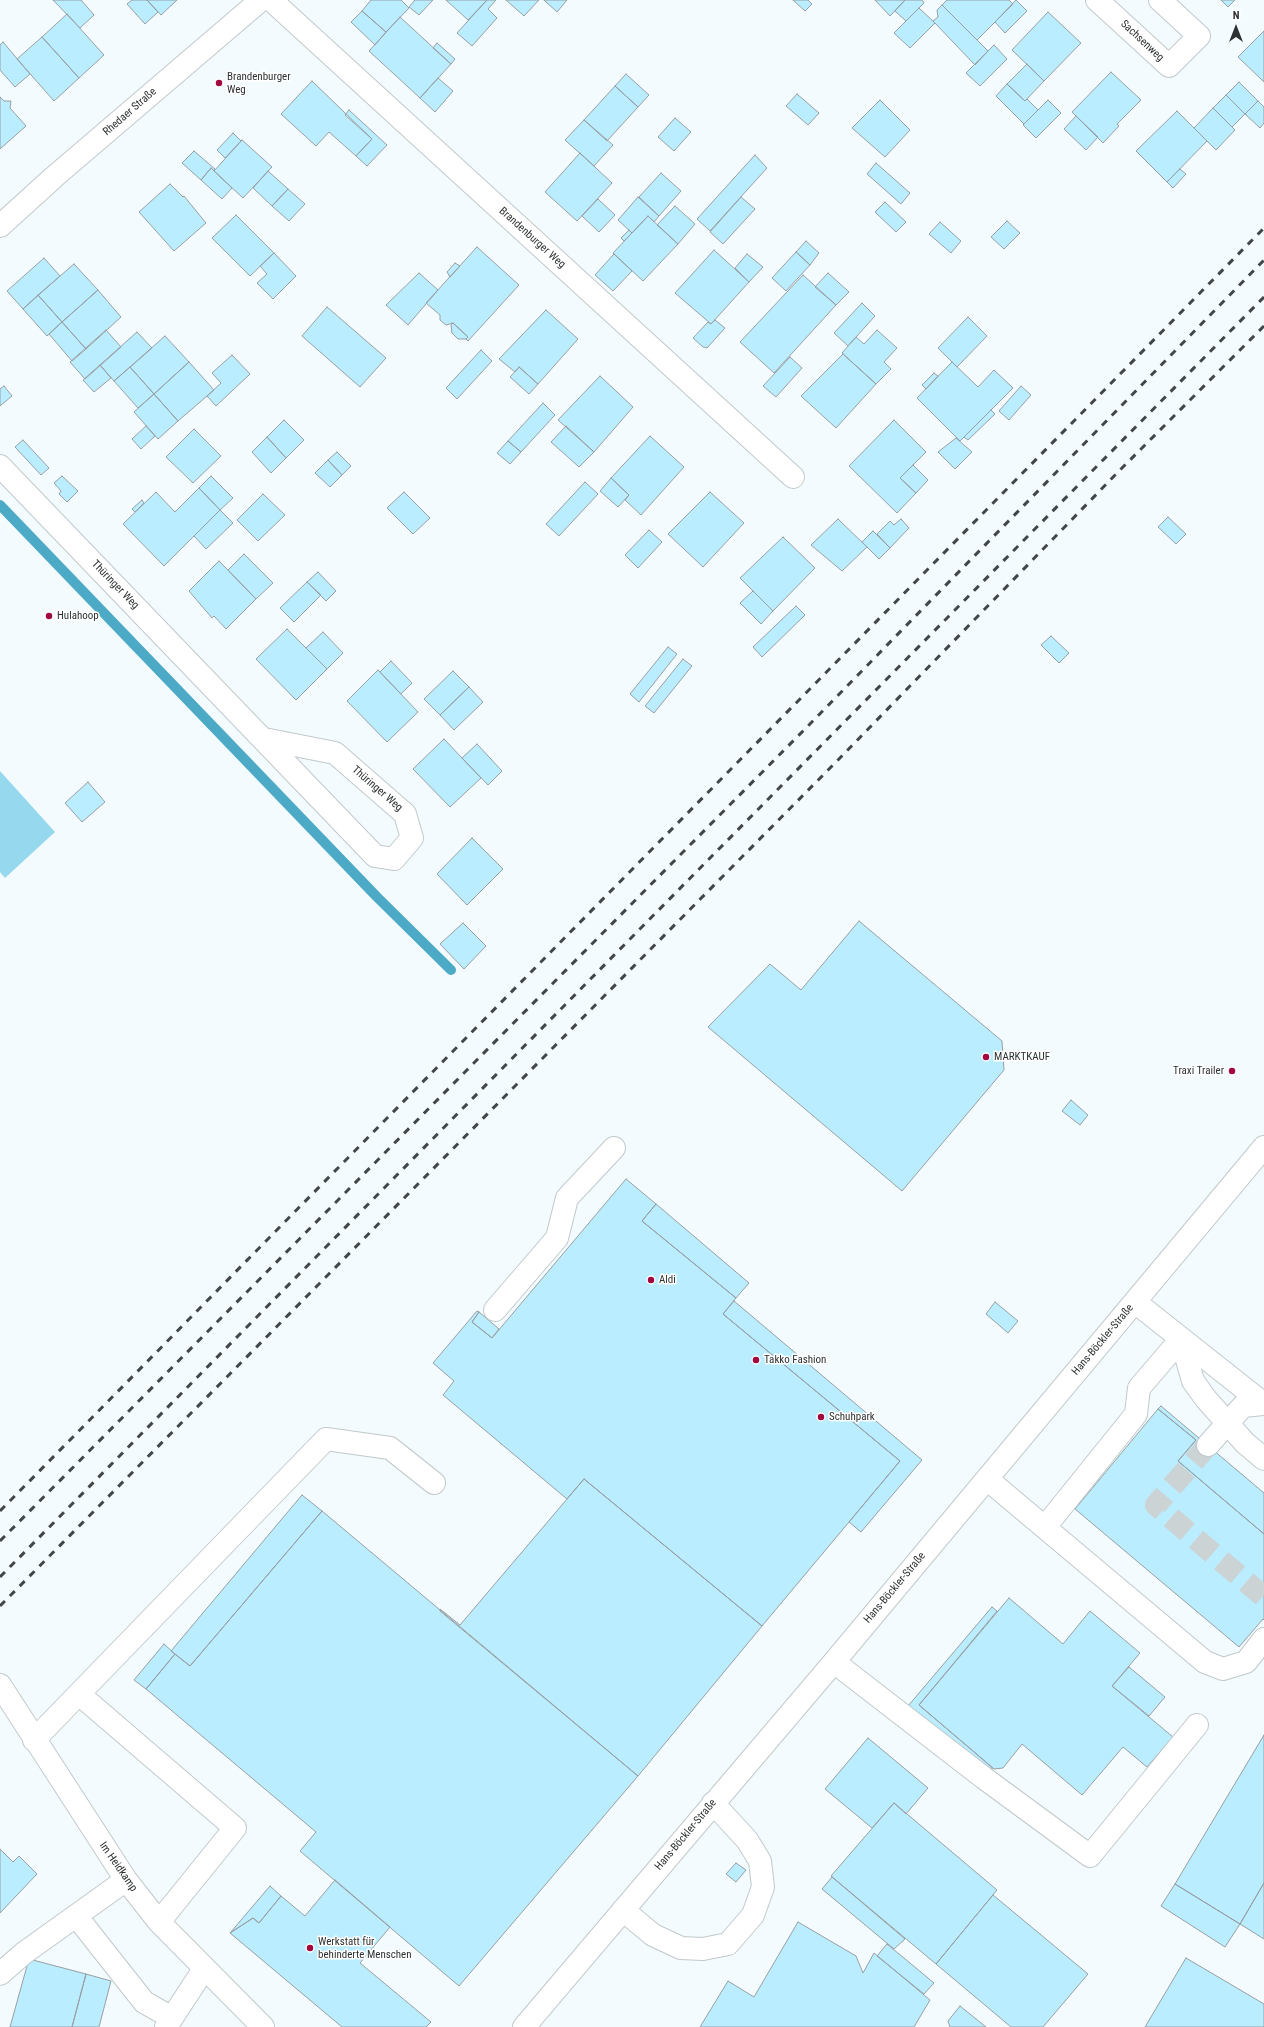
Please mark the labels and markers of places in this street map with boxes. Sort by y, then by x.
place label: Brandenburger Weg [227,70,291,96]
marker: Brandenburger Weg [214,78,224,88]
place label: Hulahoop [57,609,99,623]
marker: Hulahoop [44,611,54,621]
place label: MARKTKAUF [994,1050,1050,1064]
marker: MARKTKAUF [981,1052,991,1062]
place label: Traxi Trailer [1173,1064,1224,1078]
marker: Traxi Trailer [1227,1066,1237,1076]
place label: Aldi [659,1273,676,1287]
marker: Aldi [646,1275,656,1285]
place label: Takko Fashion [764,1353,826,1367]
marker: Takko Fashion [751,1355,761,1365]
place label: Schuhpark [829,1410,875,1424]
marker: Schuhpark [816,1412,826,1422]
place label: Werkstatt für behinderte Menschen [318,1935,412,1961]
marker: Werkstatt für behinderte Menschen [305,1943,315,1953]

